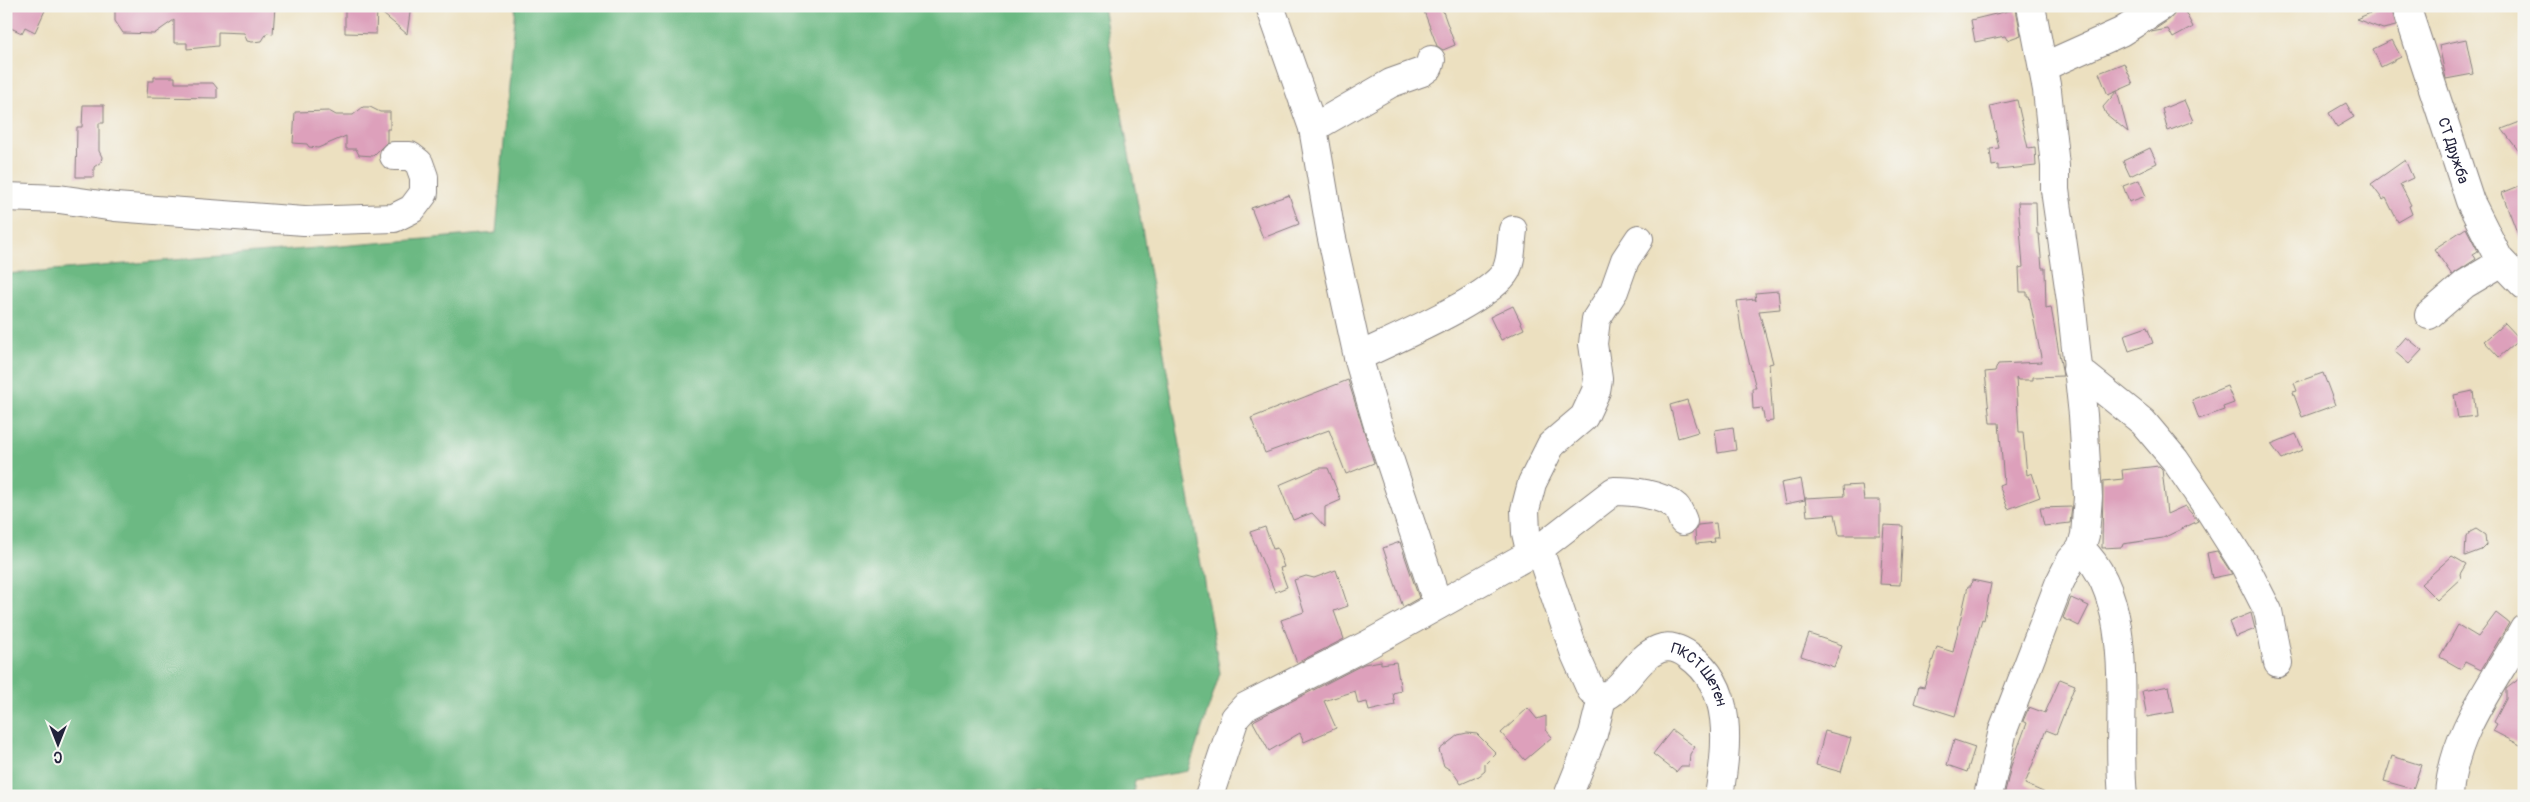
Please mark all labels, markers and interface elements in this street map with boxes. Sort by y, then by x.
street label: СТ Дружба [2433,115,2473,186]
street label: ПКСТ Шетен [1669,639,1731,708]
north arrow [32,720,82,770]
text: С [53,748,62,765]

